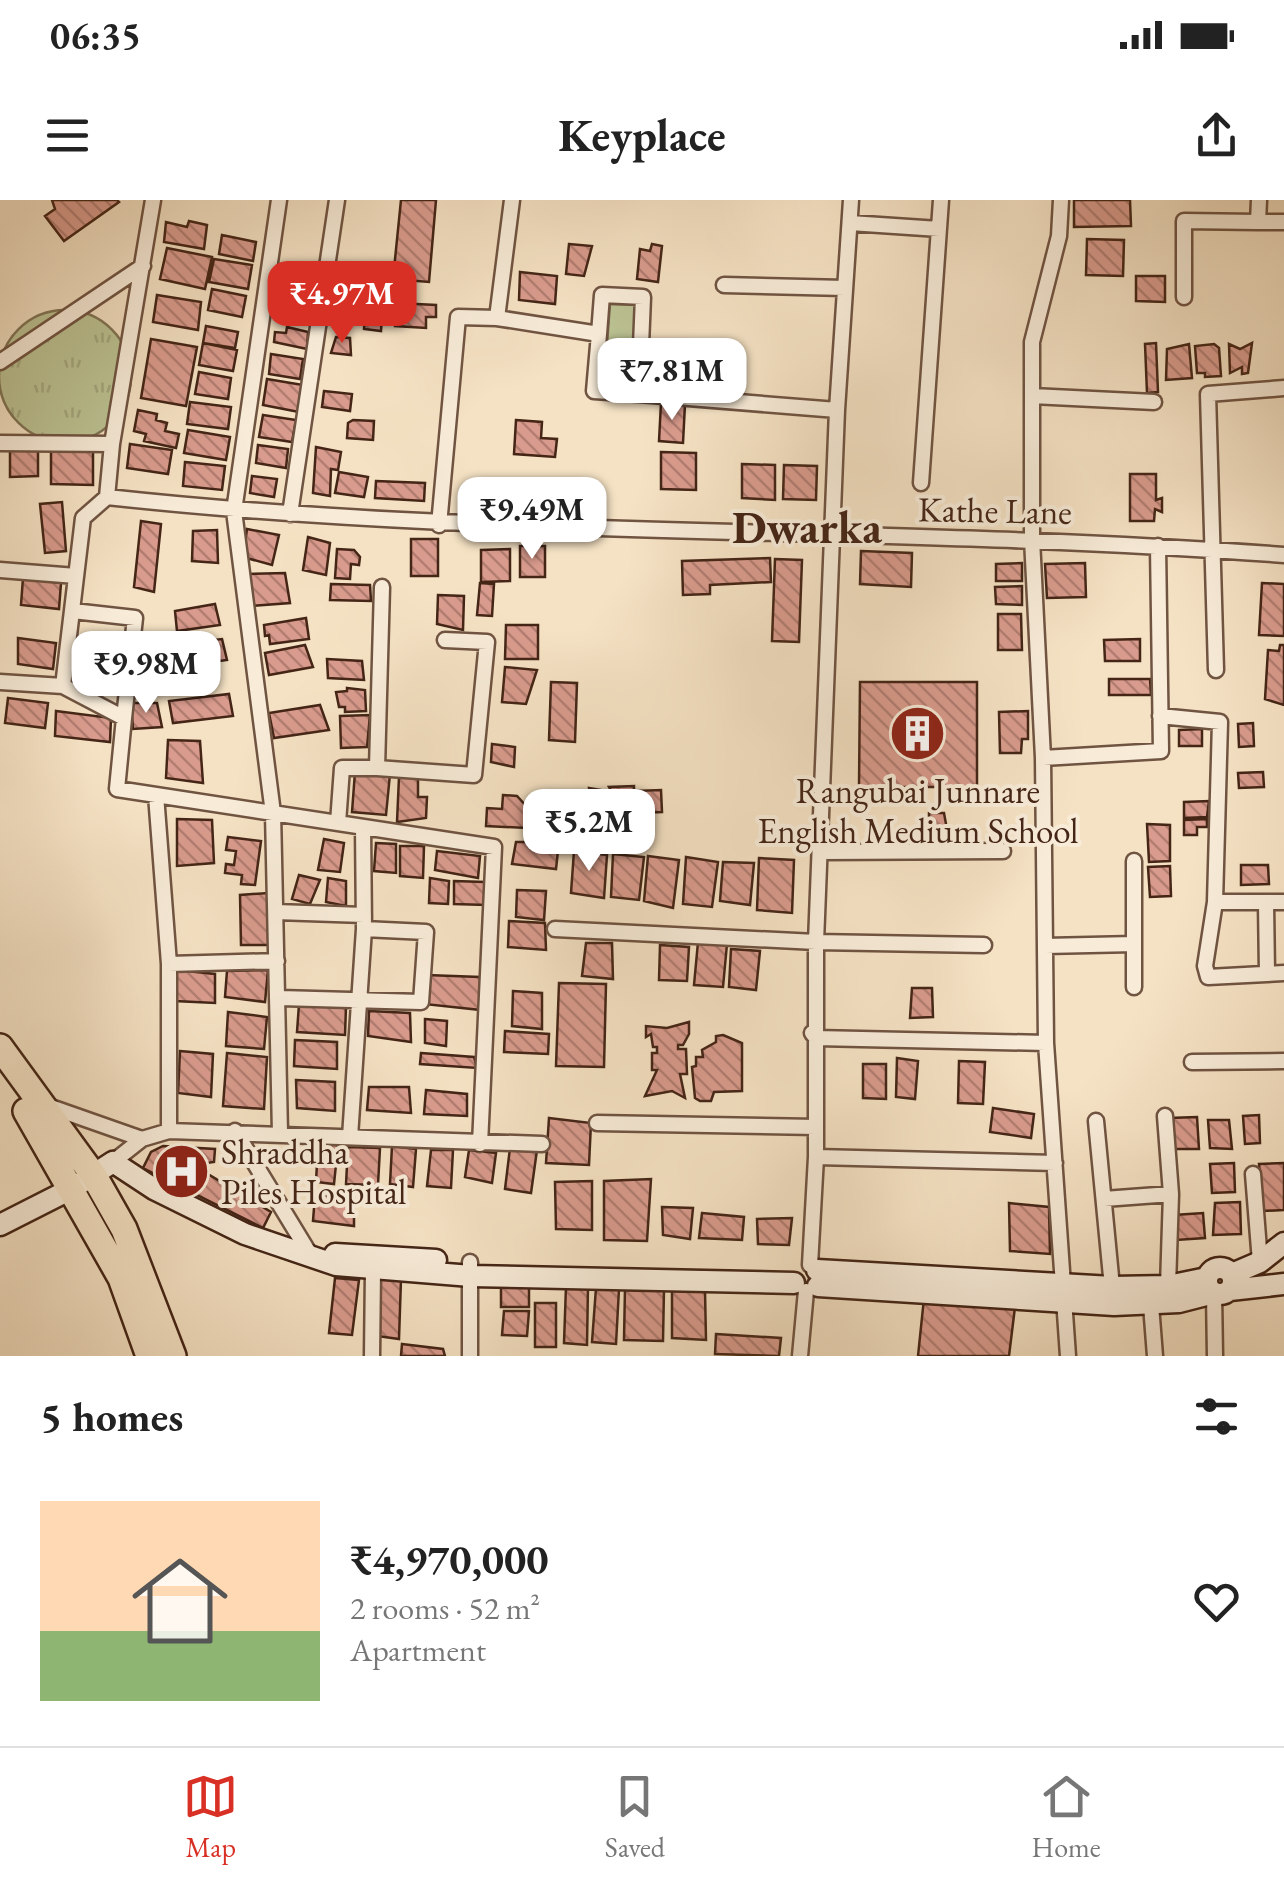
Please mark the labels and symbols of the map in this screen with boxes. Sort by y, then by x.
pin: ₹4.97M [261,261,423,346]
pin: ₹7.81M [591,338,753,423]
pin: ₹9.49M [451,477,613,562]
street label: Kathe Lane [918,486,1072,534]
district label: Dwarka [732,498,882,556]
pin: ₹9.98M [65,631,227,716]
building icon: Rangubai Junnare English Medium School [888,704,948,764]
place label: Rangubai Junnare English Medium School [758,768,1078,853]
pin: ₹5.2M [519,789,659,874]
place label: Shraddha Piles Hospital [221,1129,406,1214]
hospital icon: Shraddha Piles Hospital [152,1141,212,1201]

